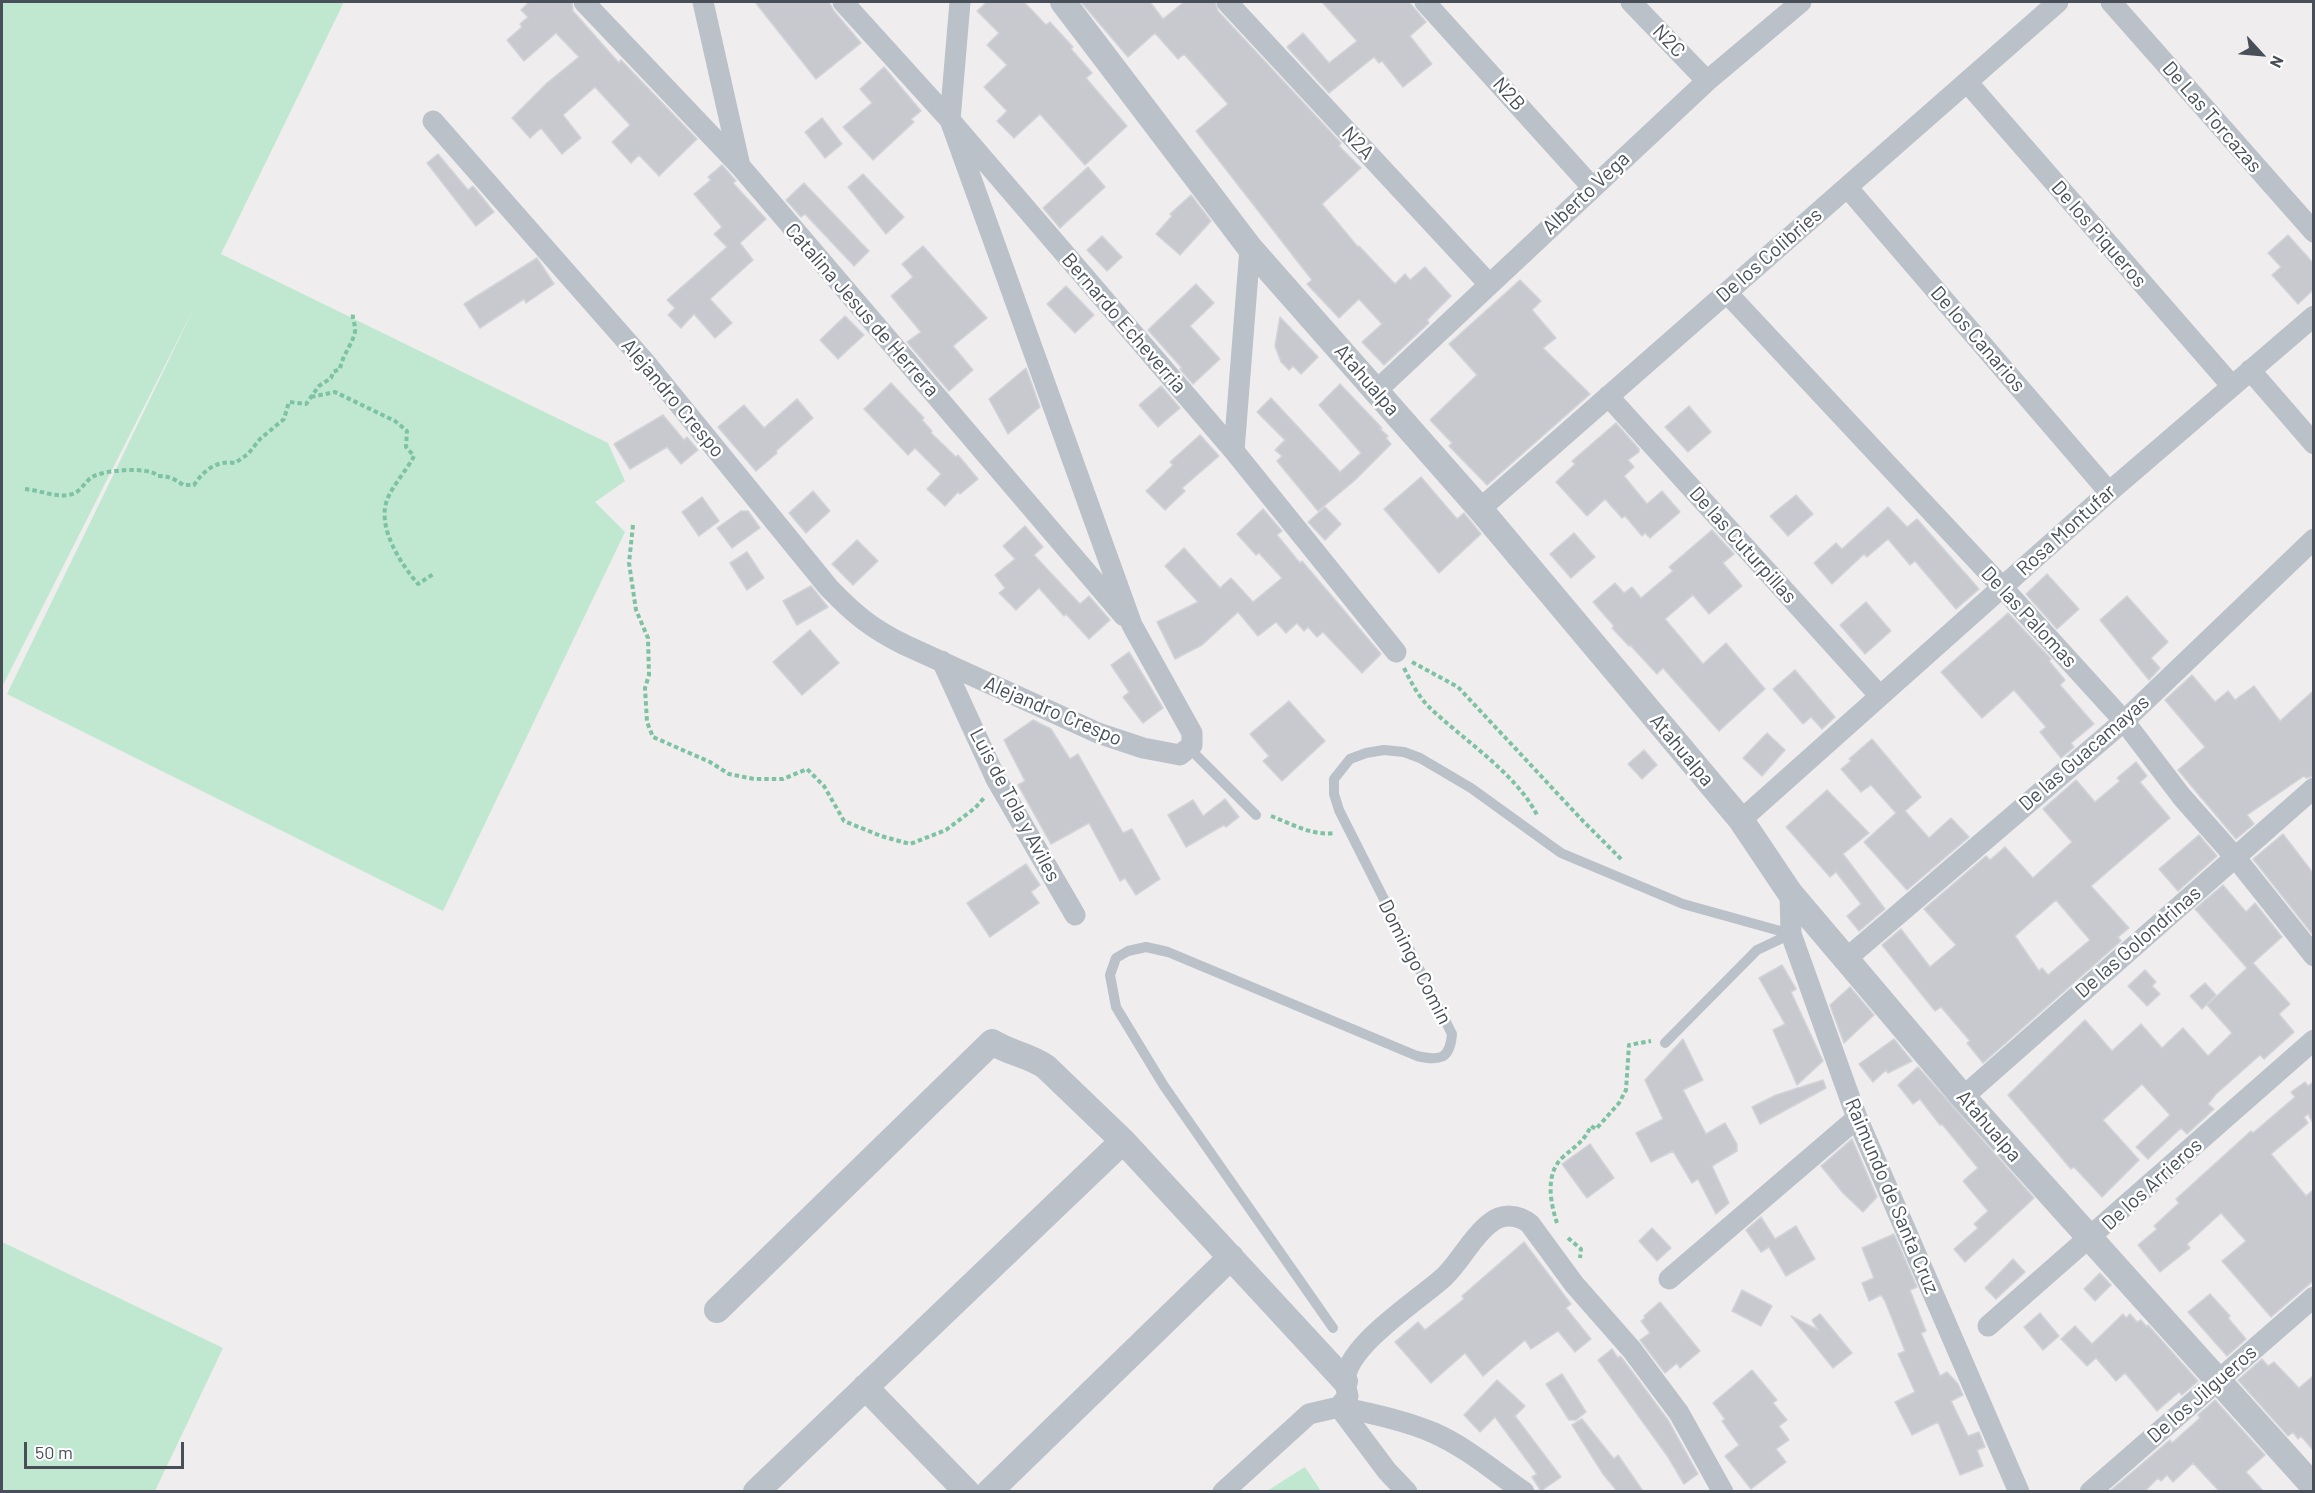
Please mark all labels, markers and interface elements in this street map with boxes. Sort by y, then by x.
street label: N2C [1648,20,1690,62]
north arrow [2231,24,2291,84]
text: N [2267,53,2289,71]
street label: De Las Torcazas [2157,56,2267,178]
street label: N2B [1488,72,1530,116]
street label: N2A [1337,122,1379,164]
street label: Alberto Vega [1538,147,1634,239]
street label: De los Piqueros [2046,176,2152,292]
street label: De los Colibries [1711,203,1827,307]
street label: Catalina Jesus de Herrera [780,218,944,402]
street label: Bernardo Echeverria [1057,248,1191,398]
street label: De los Canarios [1926,281,2030,397]
street label: Alejandro Crespo [616,334,730,462]
street label: Atahualpa [1329,339,1405,421]
street label: Rosa Montufar [2011,479,2121,581]
street label: De las Cuturpillas [1684,482,1802,608]
street label: De las Palomas [1976,562,2082,672]
street label: Alejandro Crespo [980,671,1126,751]
street label: De las Guacamayas [2014,690,2154,816]
street label: Atahualpa [1645,709,1719,791]
street label: Luis de Tola y Aviles [964,724,1066,886]
street label: De las Golondrinas [2070,881,2206,1003]
street label: Domingo Comin [1373,896,1457,1028]
street label: Atahualpa [1951,1085,2027,1167]
street label: Raimundo de Santa Cruz [1840,1095,1944,1297]
street label: De los Arrieros [2097,1133,2207,1235]
street label: De los Jilgueros [2142,1340,2262,1448]
scale bar [27,1430,188,1468]
text: 50 m [35,1441,73,1463]

